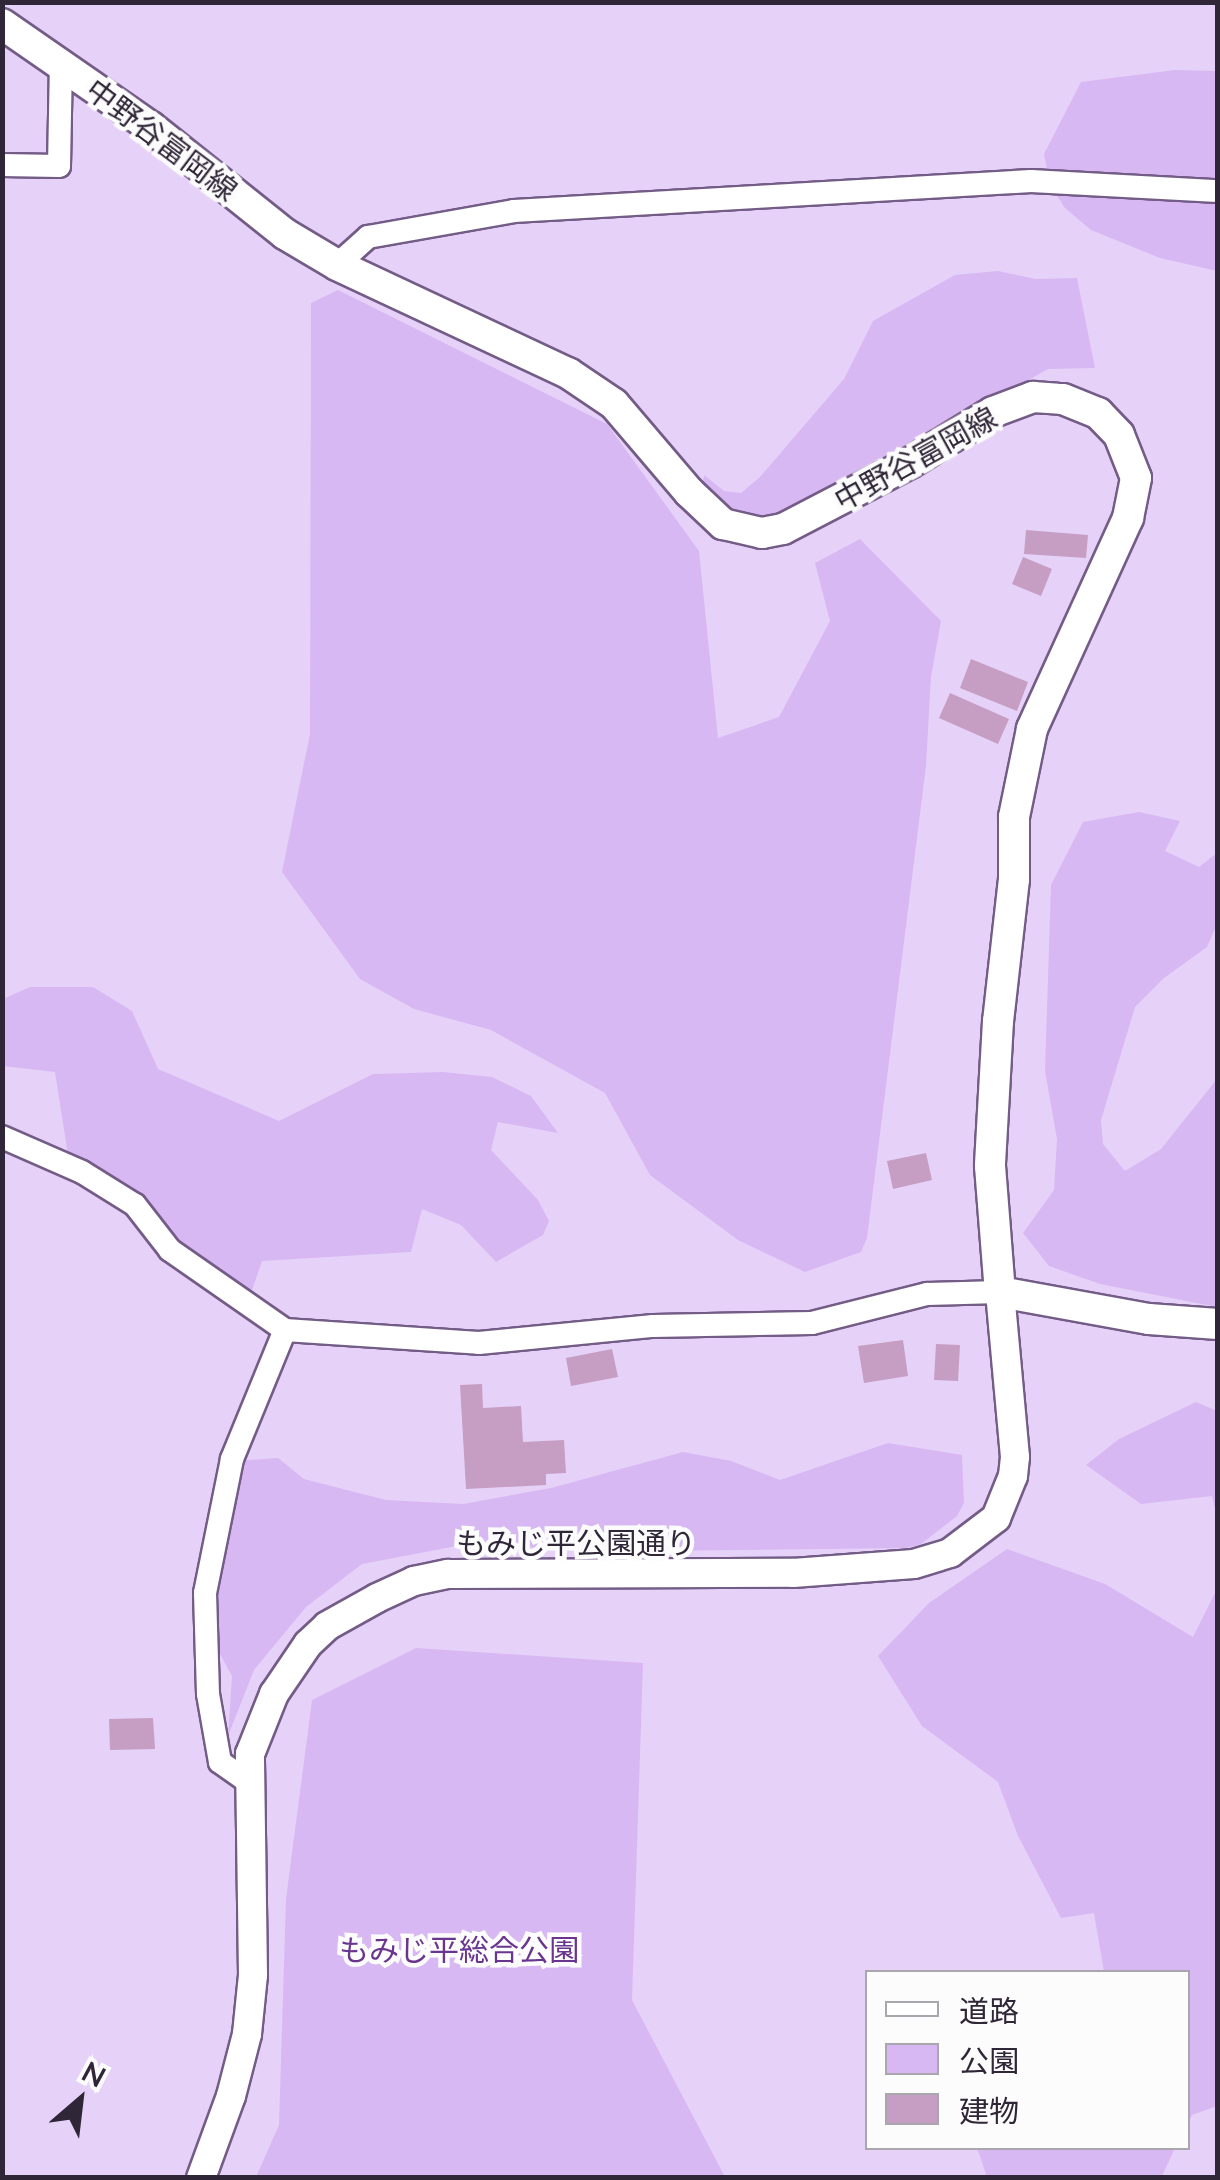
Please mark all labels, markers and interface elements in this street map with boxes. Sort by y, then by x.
street label: 中野谷富岡線 [79,70,245,208]
street label: 中野谷富岡線 [828,399,1002,517]
street label: もみじ平公園通り [456,1524,696,1560]
park label: もみじ平総合公園 [339,1931,579,1967]
legend [865,1970,1190,2150]
text: 道路 [959,1992,1019,2028]
text: 公園 [959,2042,1019,2078]
north arrow [30,2050,130,2150]
text: N [77,2053,112,2094]
text: 建物 [959,2092,1019,2128]

